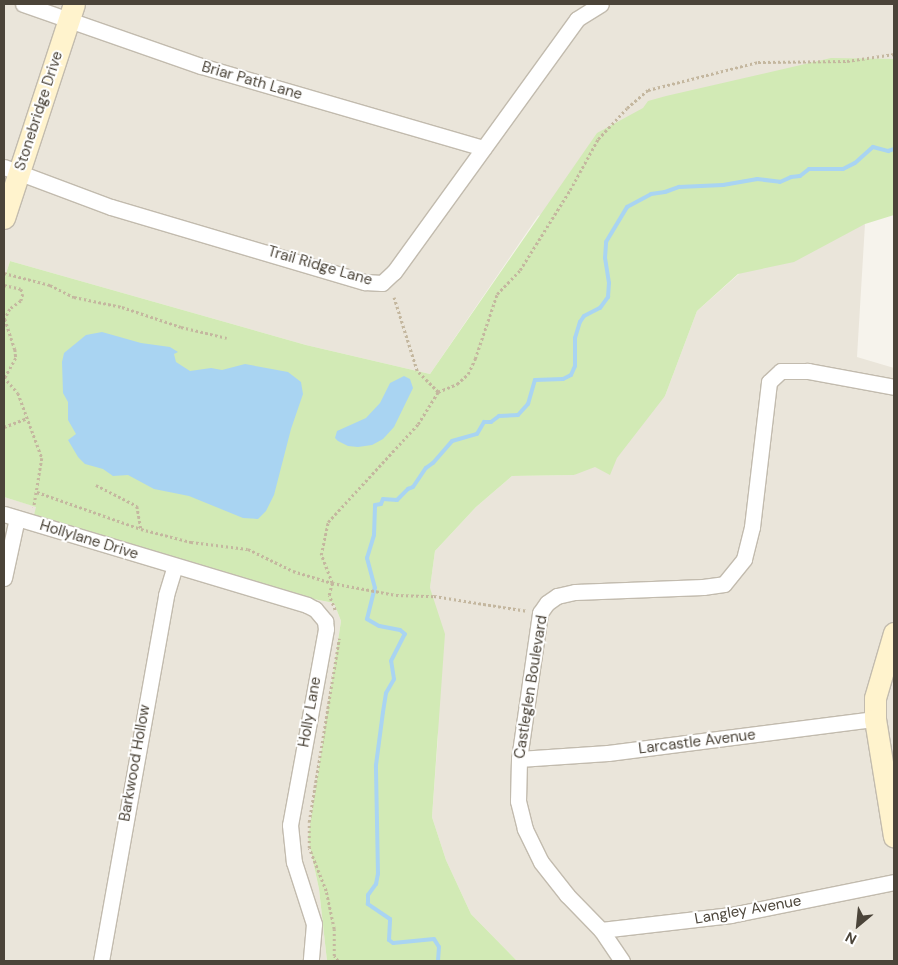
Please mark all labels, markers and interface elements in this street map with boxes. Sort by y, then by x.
street label: Stonebridge Drive [11,49,67,173]
street label: Briar Path Lane [200,58,304,104]
street label: Trail Ridge Lane [266,242,374,290]
street label: Hollylane Drive [37,516,141,564]
street label: Castleglen Boulevard [511,614,551,760]
street label: Holly Lane [295,675,325,749]
street label: Barkwood Hollow [116,703,154,823]
street label: Larcastle Avenue [637,726,757,758]
street label: Langley Avenue [693,892,803,928]
north arrow [833,900,883,950]
text: N [842,928,860,949]

